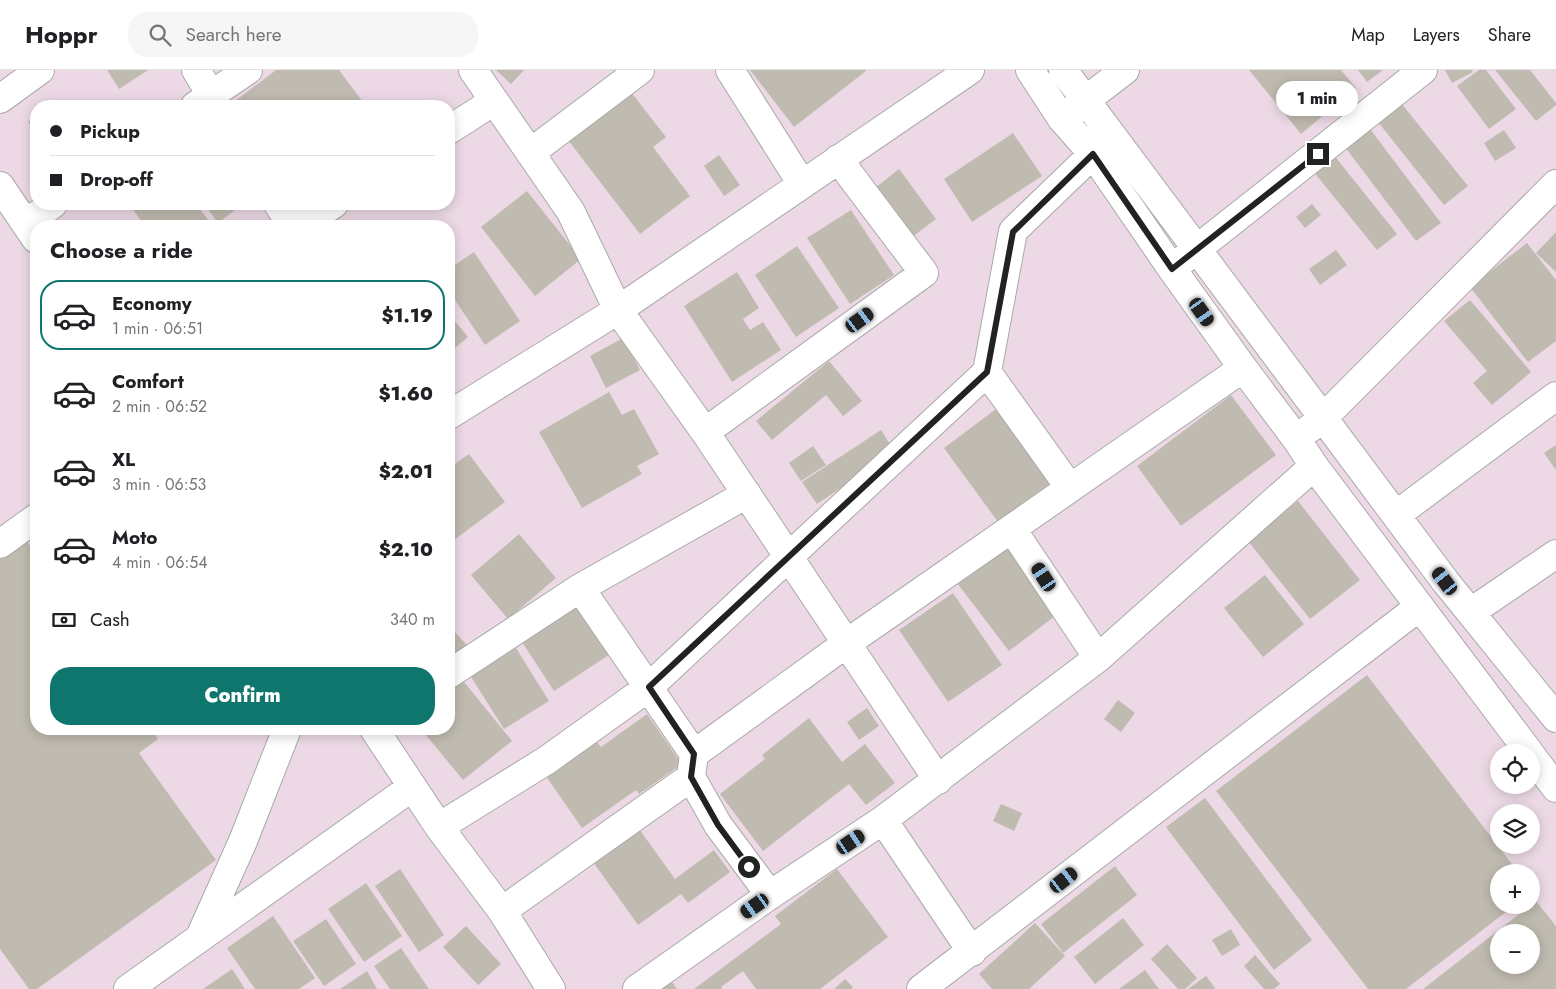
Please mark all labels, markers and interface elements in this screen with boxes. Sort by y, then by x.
search box [128,12,478,57]
text: Hoppr [25,17,98,52]
icon: search [146,21,174,49]
text: Search here [186,21,282,48]
text: Map [1351,22,1385,48]
text: Layers [1413,22,1460,48]
text: Share [1488,22,1531,48]
callout: 1 min [1277,82,1359,116]
text: 1 min [1297,87,1337,110]
text: Pickup [80,118,140,145]
route end [1307,143,1329,165]
text: Drop-off [80,166,153,193]
text: Choose a ride [50,234,193,266]
text: Economy [112,290,192,317]
icon: car [52,293,97,338]
car [1187,295,1216,329]
text: $1.19 [381,302,433,329]
car [843,305,876,335]
text: 1 min · 06:51 [112,317,203,340]
text: Comfort [112,368,184,395]
icon: car [52,371,97,416]
text: $1.60 [379,380,433,407]
text: 2 min · 06:52 [112,395,207,418]
text: XL [112,446,135,473]
icon: car [52,449,97,494]
text: $2.01 [379,458,433,485]
text: 3 min · 06:53 [112,473,206,496]
text: Moto [112,524,157,551]
icon: car [52,527,97,572]
text: $2.10 [379,536,433,563]
text: 4 min · 06:54 [112,551,208,574]
car [1029,560,1058,594]
car [1429,565,1460,597]
icon: cash [50,606,78,634]
text: Cash [90,606,130,633]
text: 340 m [390,608,435,631]
button: Confirm [50,667,435,725]
map controls [1490,744,1540,974]
button: locate [1490,744,1540,794]
button: layers [1490,804,1540,854]
car [834,827,867,857]
route start [738,856,760,878]
button: + [1490,864,1540,914]
car [1047,865,1080,895]
car [738,891,771,921]
button: − [1490,924,1540,974]

